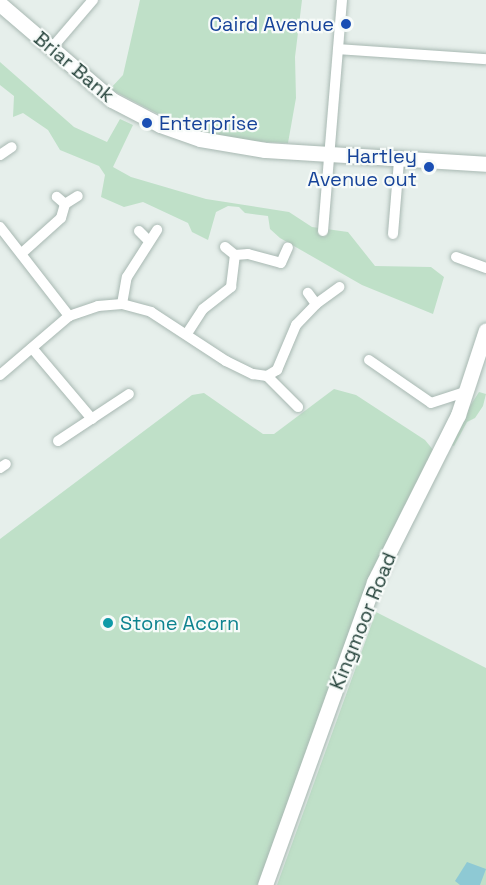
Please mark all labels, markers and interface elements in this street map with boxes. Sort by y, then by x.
place label: Caird Avenue [209,12,334,36]
marker: Caird Avenue [339,17,353,31]
street label: Briar Bank [29,26,119,108]
place label: Enterprise [159,111,258,135]
marker: Enterprise [140,116,154,130]
place label: Hartley Avenue out [307,144,417,191]
marker: Hartley Avenue out [422,160,436,174]
street label: Kingmoor Road [325,549,401,693]
place label: Stone Acorn [120,611,239,635]
marker: Stone Acorn [101,616,115,630]

